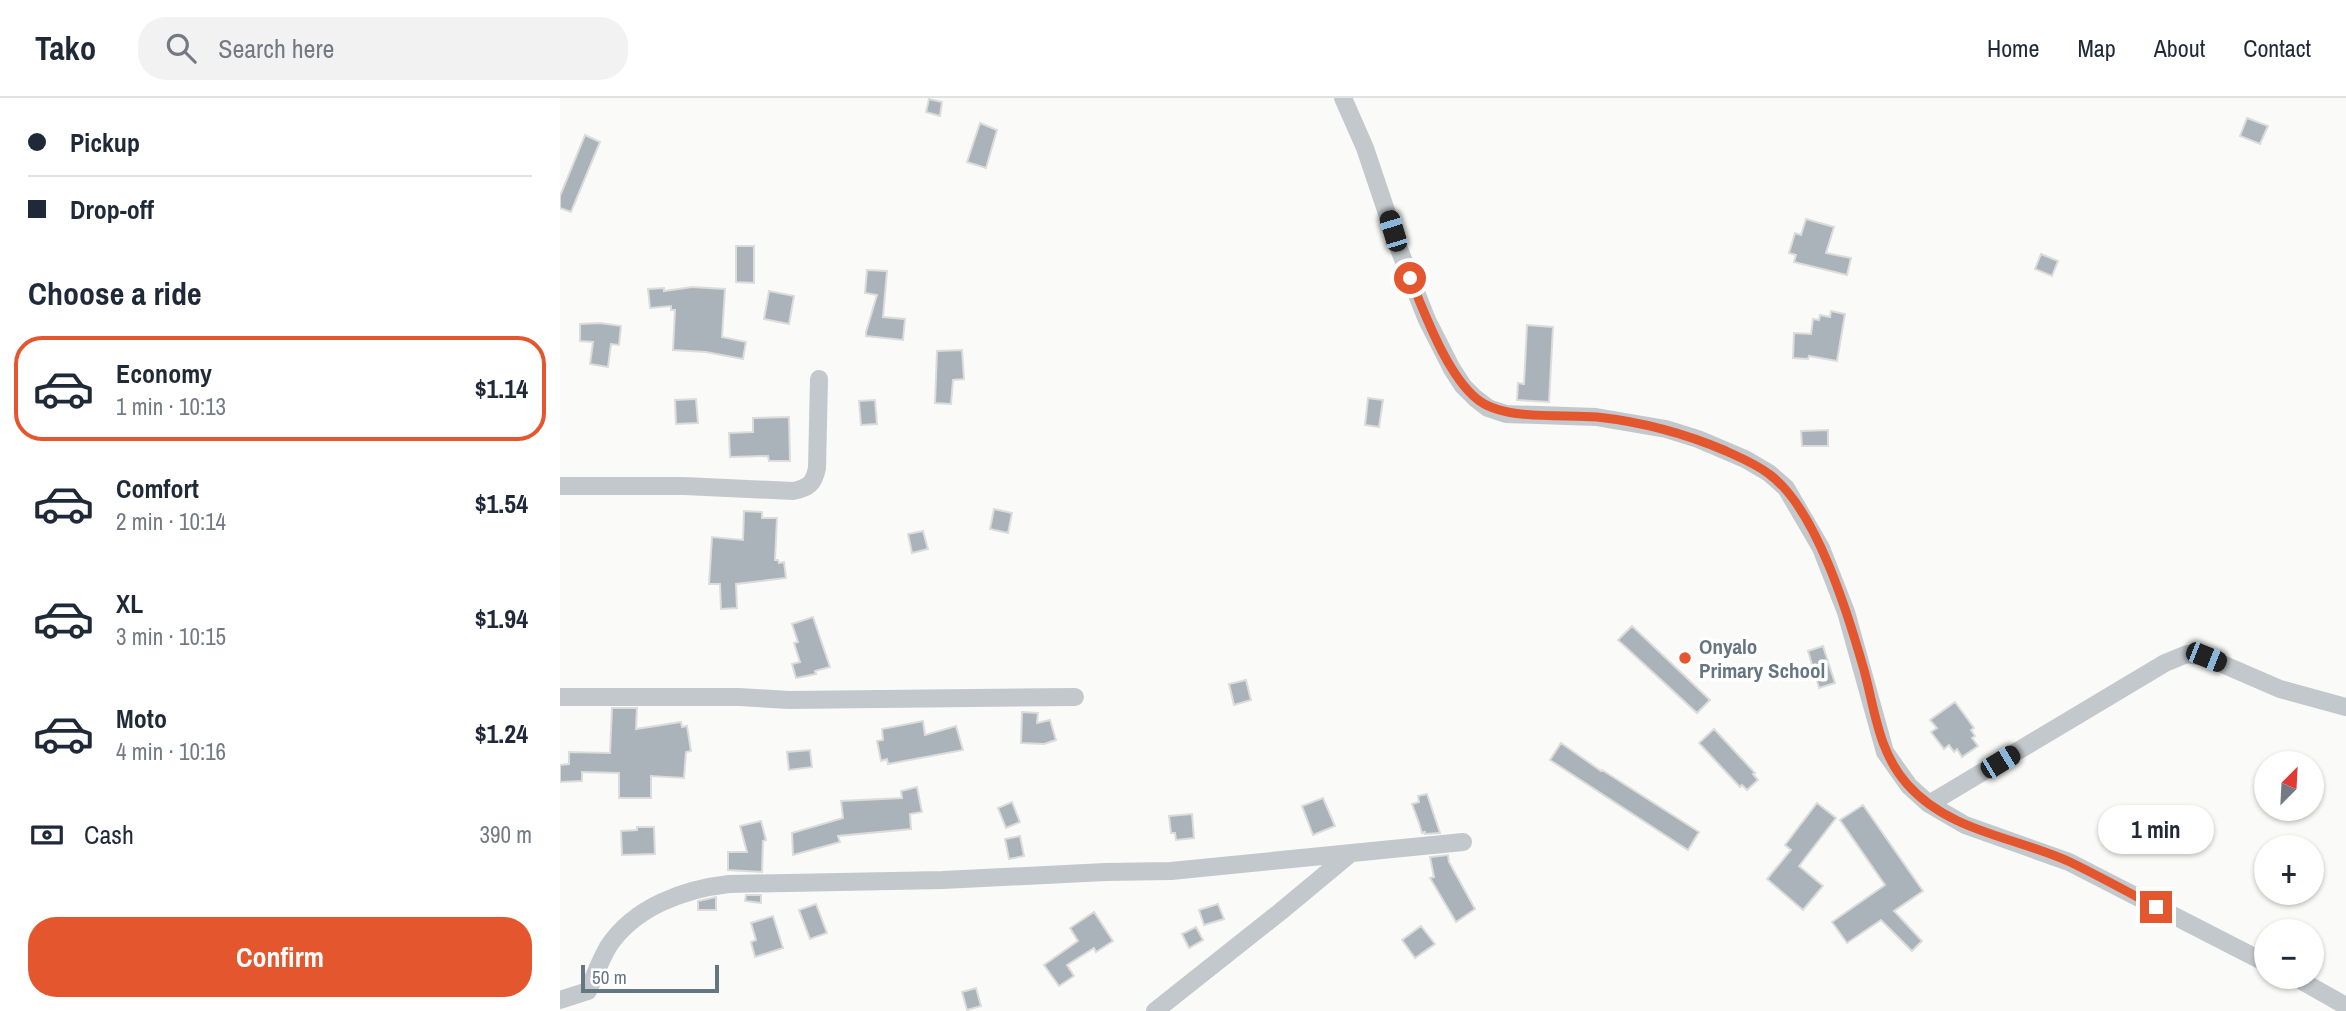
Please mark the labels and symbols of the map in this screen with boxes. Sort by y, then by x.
car [1377,208,1410,254]
route start [1394,262,1426,294]
place label: Onyalo Primary School [1699,632,1825,685]
car [2183,639,2230,675]
marker: Onyalo Primary School [1677,650,1693,666]
car [1977,742,2024,782]
north arrow [2254,751,2324,821]
callout: 1 min [2098,806,2214,854]
route end [2140,891,2172,923]
scale bar [581,962,719,994]

